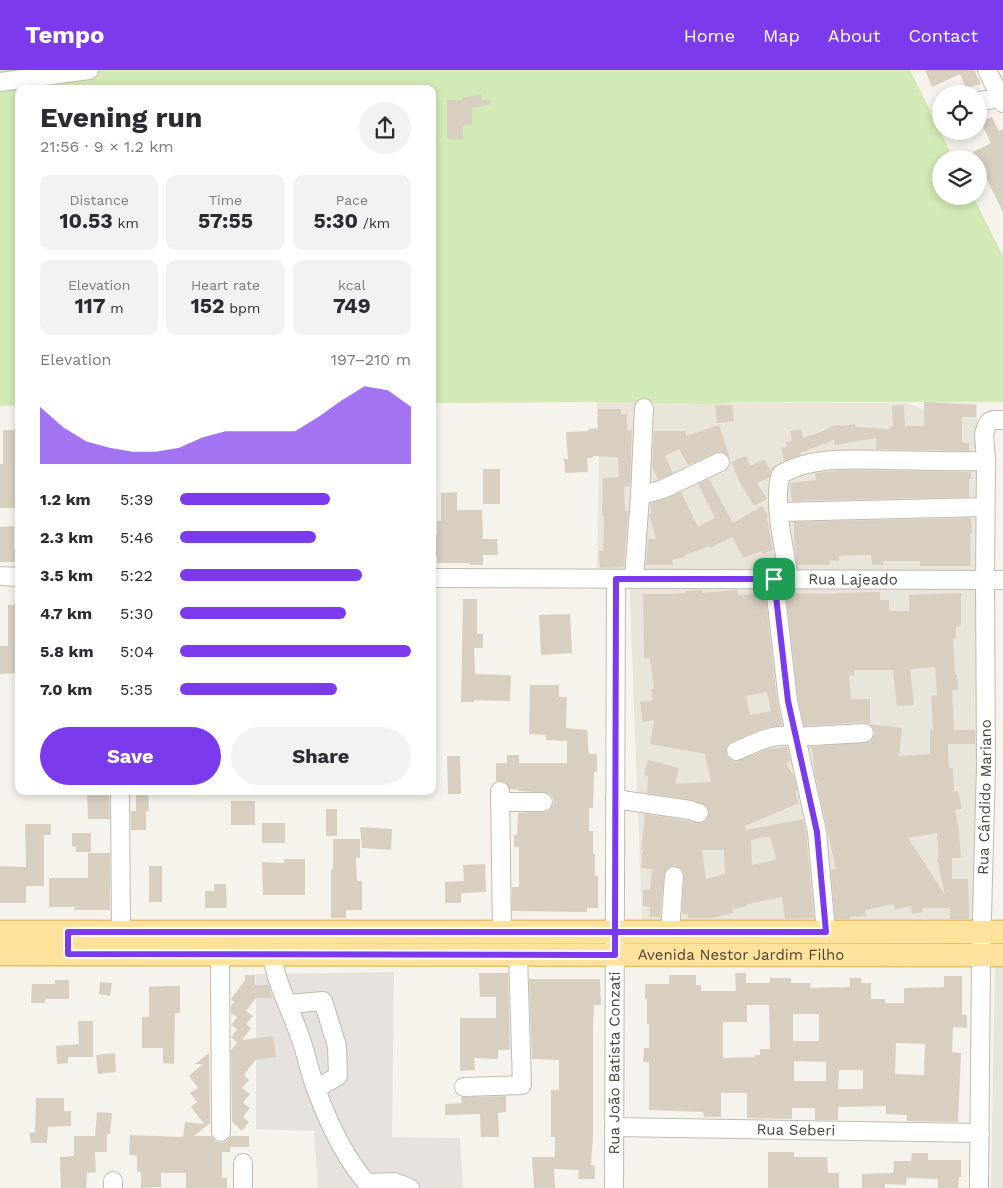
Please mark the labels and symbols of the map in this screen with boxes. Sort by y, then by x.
pin [753,558,795,600]
street label: Rua Lajeado [808,570,898,589]
street label: Rua Cândido Mariano [974,719,995,875]
street label: Avenida Nestor Jardim Filho [638,946,844,964]
street label: Rua João Batista Conzati [605,972,624,1154]
street label: Rua Seberi [756,1120,836,1140]

